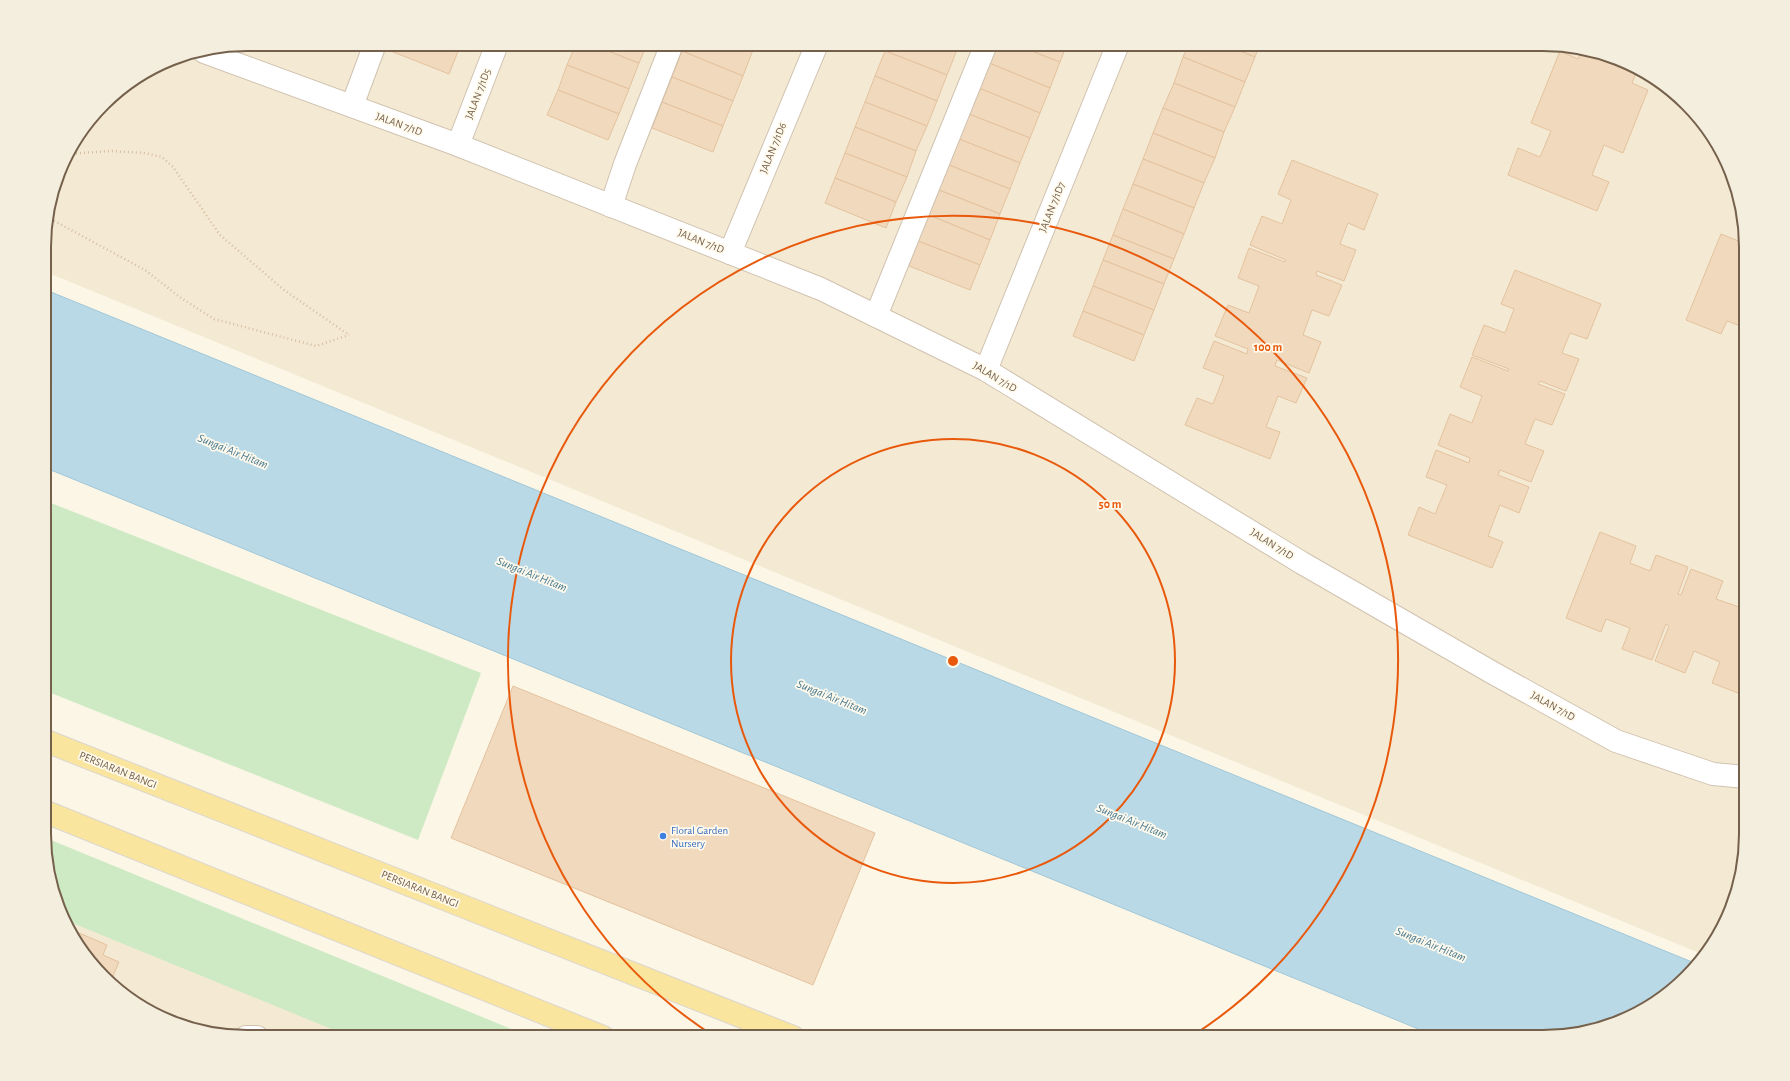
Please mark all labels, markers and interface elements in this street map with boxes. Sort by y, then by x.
street label: JALAN 7/1D5 [463,67,493,121]
street label: JALAN 7/1D [374,111,424,137]
street label: JALAN 7/1D6 [758,121,788,175]
street label: JALAN 7/1D7 [1037,180,1067,234]
street label: JALAN 7/1D [676,227,726,255]
text: 100 m [1254,341,1282,353]
street label: JALAN 7/1D [971,360,1019,394]
water label: Sungai Air Hitam [196,431,270,471]
text: 50 m [1099,498,1122,510]
street label: JALAN 7/1D [1248,526,1296,562]
water label: Sungai Air Hitam [495,554,569,594]
centre of rings [946,654,960,668]
water label: Sungai Air Hitam [795,677,869,717]
street label: JALAN 7/1D [1529,689,1577,723]
street label: PERSIARAN BANGI [78,749,158,791]
water label: Sungai Air Hitam [1095,801,1169,841]
place label: Floral Garden Nursery [671,825,728,849]
marker: Floral Garden Nursery [658,831,668,841]
street label: PERSIARAN BANGI [380,868,460,910]
water label: Sungai Air Hitam [1394,924,1468,964]

